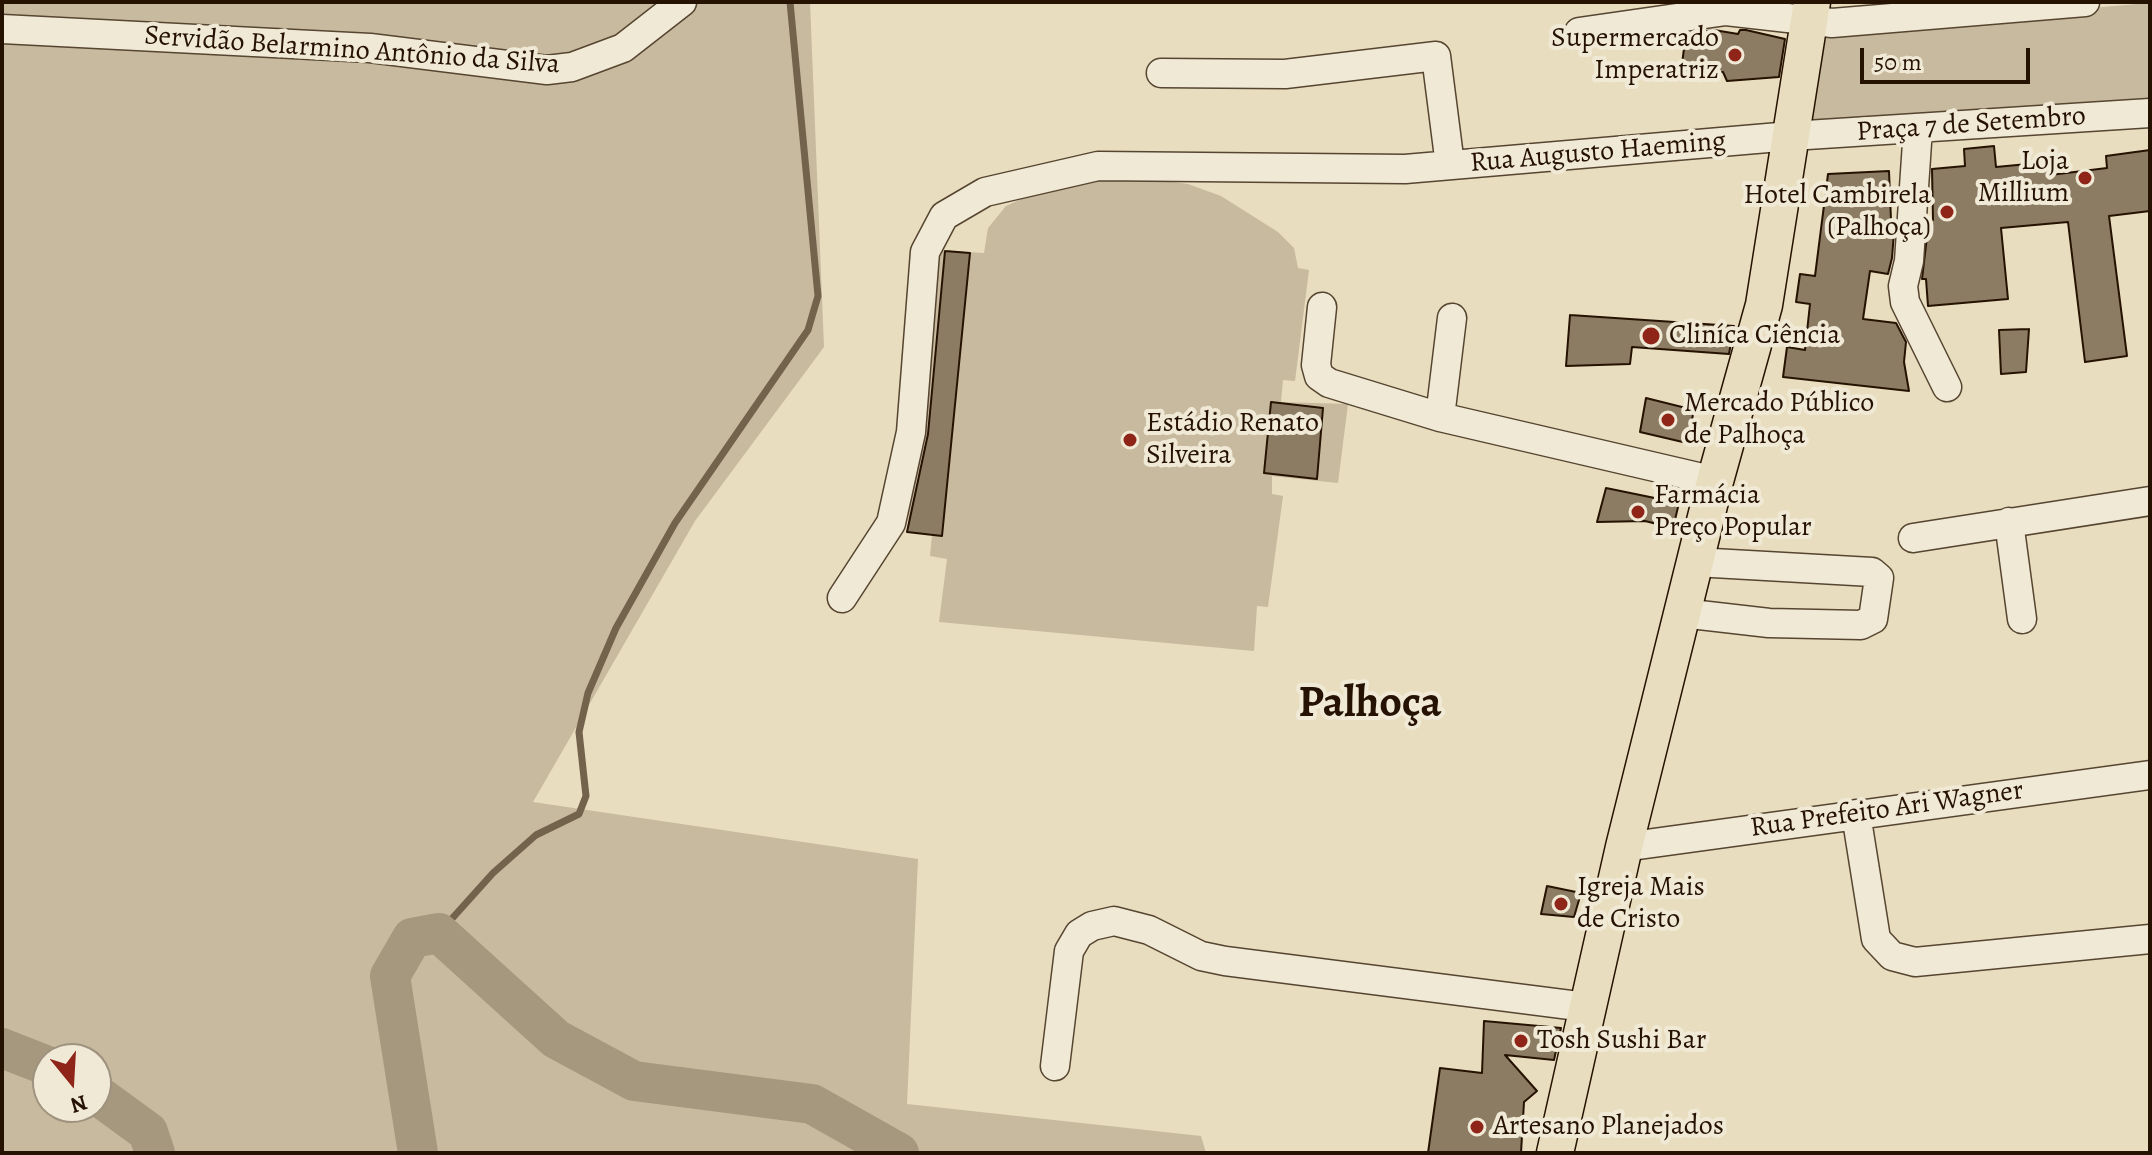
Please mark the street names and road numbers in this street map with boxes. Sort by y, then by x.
street label: Servidão Belarmino Antônio da Silva [143,20,561,82]
street label: Praça 7 de Setembro [1855,100,2087,150]
street label: Rua Augusto Haeming [1469,125,1727,181]
street label: Rua Prefeito Ari Wagner [1748,774,2026,846]

